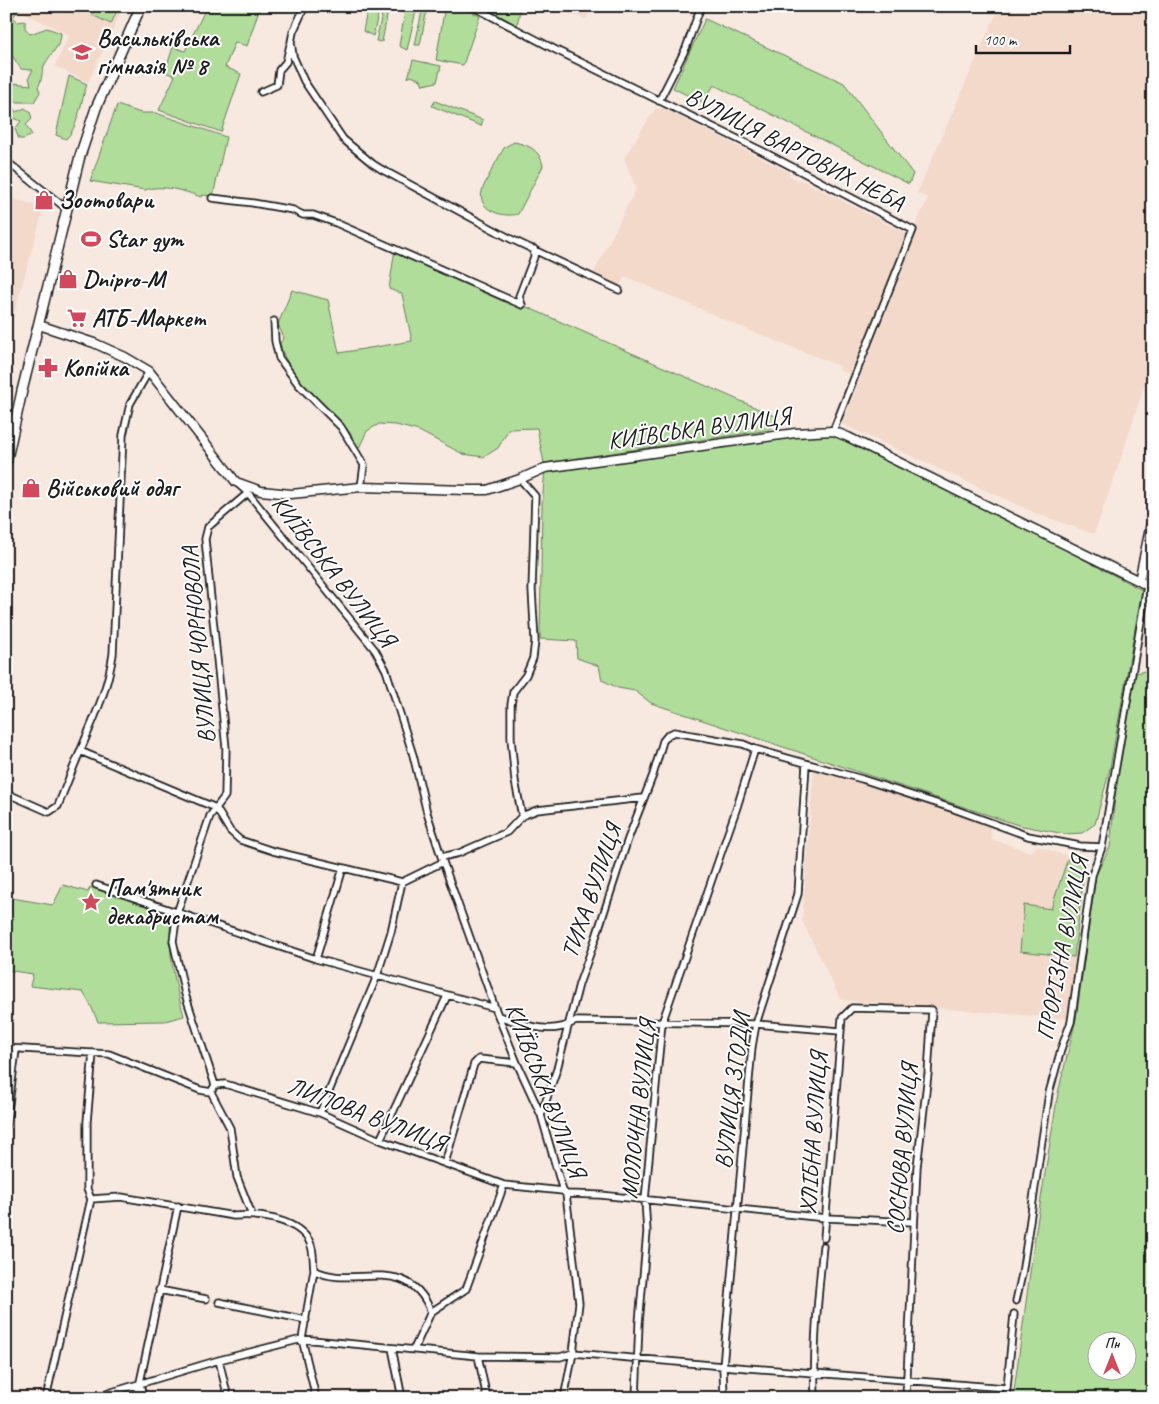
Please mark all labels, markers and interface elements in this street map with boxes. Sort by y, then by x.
scale bar [976,22,1070,54]
place label: Васильківська гімназія № 8 [97,23,220,81]
text: 100 m [984,31,1018,50]
school or university icon: Васильківська гімназія № 8 [71,41,93,63]
street label: ВУЛИЦЯ ВАРТОВИХ НЕБА [681,81,910,218]
place label: Зоотовари [59,185,155,215]
shop icon: Зоотовари [33,189,55,211]
place label: Star gym [106,224,184,254]
sports icon: Star gym [80,228,102,250]
place label: Dnipro-M [83,264,168,294]
shop icon: Dnipro-M [57,268,79,290]
place label: АТБ-Маркет [92,303,207,333]
supermarket icon: АТБ-Маркет [66,307,88,329]
place label: Копійка [63,353,130,383]
pharmacy icon: Копійка [37,357,59,379]
street label: КИЇВСЬКА ВУЛИЦЯ [606,400,796,456]
place label: Військовий одяг [46,473,182,503]
shop icon: Військовий одяг [20,477,42,499]
street label: КИЇВСЬКА ВУЛИЦЯ [265,489,405,656]
street label: ВУЛИЦЯ ЧОРНОВОЛА [174,544,222,745]
street label: ТИХА ВУЛИЦЯ [554,817,629,962]
street label: ПРОРІЗНА ВУЛИЦЯ [1030,850,1095,1042]
place label: Пам'ятник декабристам [106,873,220,931]
place icon: Пам'ятник декабристам [80,891,102,913]
street label: КИЇВСЬКА ВУЛИЦЯ [499,999,594,1185]
street label: ВУЛИЦЯ ЗГОДИ [708,1007,757,1170]
street label: МОЛОЧНА ВУЛИЦЯ [614,1015,663,1200]
street label: ХЛІБНА ВУЛИЦЯ [792,1047,834,1215]
street label: СОСНОВА ВУЛИЦЯ [880,1059,925,1236]
street label: ЛИПОВА ВУЛИЦЯ [284,1070,453,1159]
north arrow [1086,1332,1136,1382]
text: Пн [1105,1335,1120,1352]

